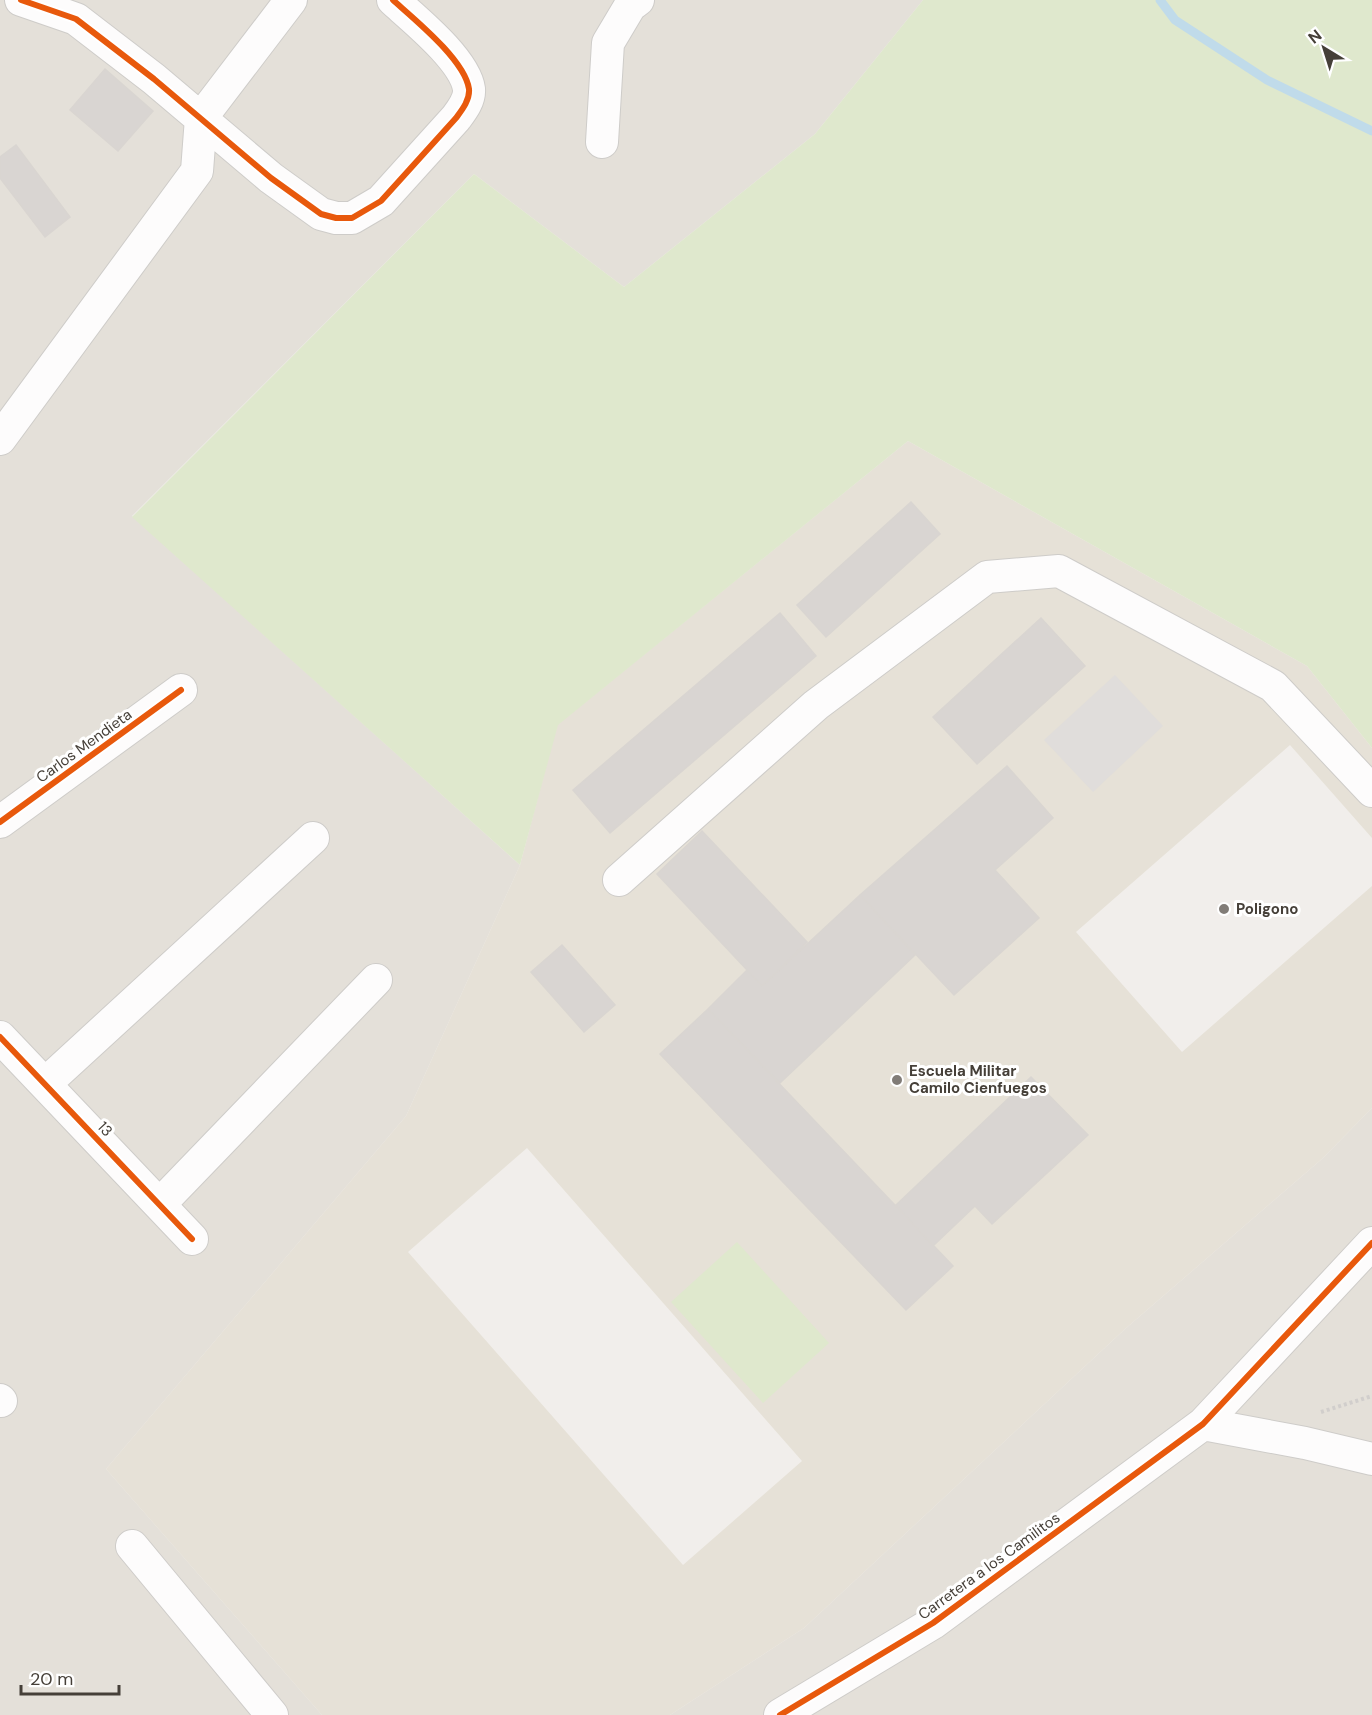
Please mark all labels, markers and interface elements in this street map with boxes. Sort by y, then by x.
north arrow [1294,18,1354,78]
text: N [1304,25,1326,48]
street label: Carlos Mendieta [32,705,136,787]
place label: Poligono [1236,899,1298,919]
marker: Poligono [1217,902,1231,916]
place label: Escuela Militar Camilo Cienfuegos [909,1061,1047,1098]
marker: Escuela Militar Camilo Cienfuegos [890,1073,904,1087]
street label: 13 [93,1117,117,1141]
street label: Carretera a los Camilitos [914,1508,1064,1624]
scale bar [21,1658,118,1696]
text: 20 m [30,1667,73,1691]

